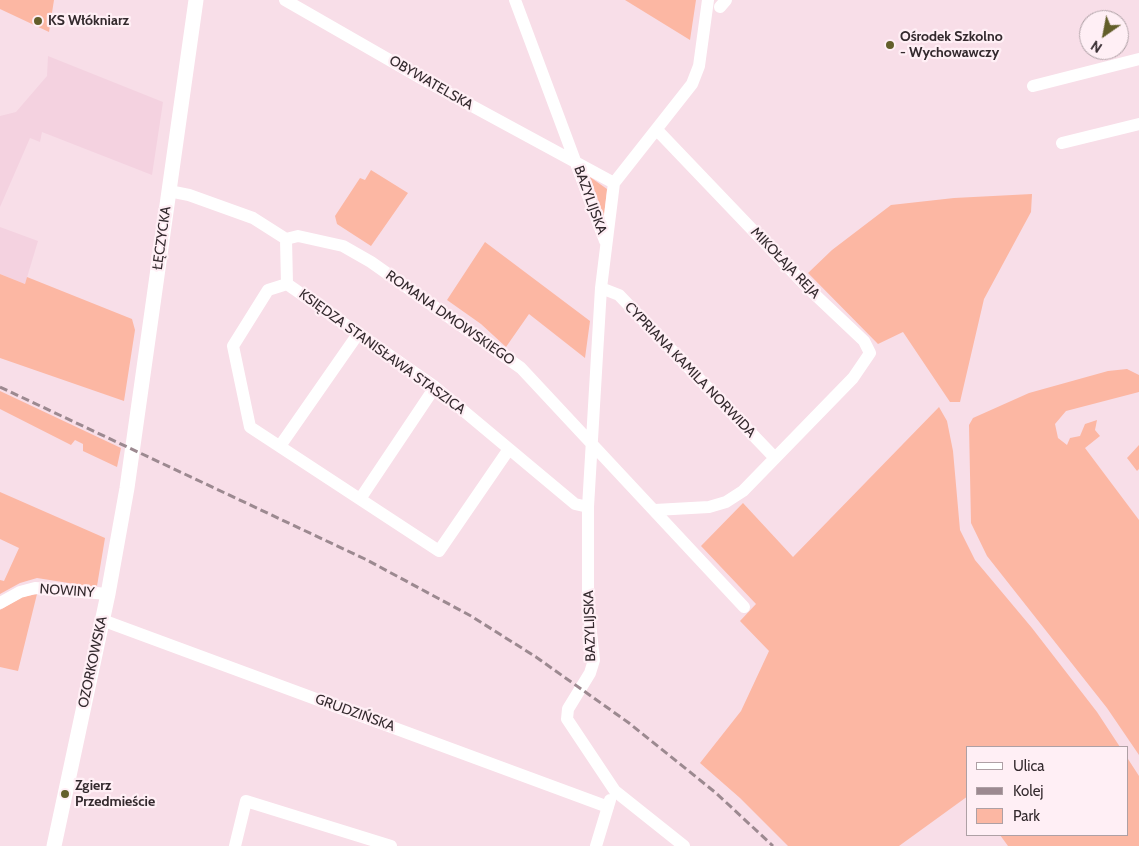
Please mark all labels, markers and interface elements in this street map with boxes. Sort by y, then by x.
north arrow [1079,10,1129,60]
place label: KS Włókniarz [48,13,129,29]
marker: KS Włókniarz [32,15,44,27]
place label: Ośrodek Szkolno - Wychowawczy [900,29,1003,62]
text: N [1087,36,1105,57]
marker: Ośrodek Szkolno - Wychowawczy [884,39,896,51]
street label: OBYWATELSKA [386,52,476,114]
street label: BAZYLIJSKA [570,164,610,236]
street label: ŁĘCZYCKA [149,205,175,271]
street label: MIKOŁAJA REJA [747,224,823,302]
street label: ROMANA DMOWSKIEGO [382,267,518,369]
street label: KSIĘDZA STANISŁAWA STASZICA [296,286,468,418]
street label: CYPRIANA KAMILA NORWIDA [621,299,759,441]
street label: NOWINY [39,581,95,601]
street label: BAZYLIJSKA [580,590,600,662]
street label: OZORKOWSKA [75,615,111,709]
street label: GRUDZIŃSKA [313,691,397,735]
legend [966,746,1129,836]
text: Ulica [1013,757,1044,775]
place label: Zgierz Przedmieście [75,778,155,810]
text: Kolej [1013,782,1044,800]
marker: Zgierz Przedmieście [59,788,71,800]
text: Park [1013,807,1040,825]

